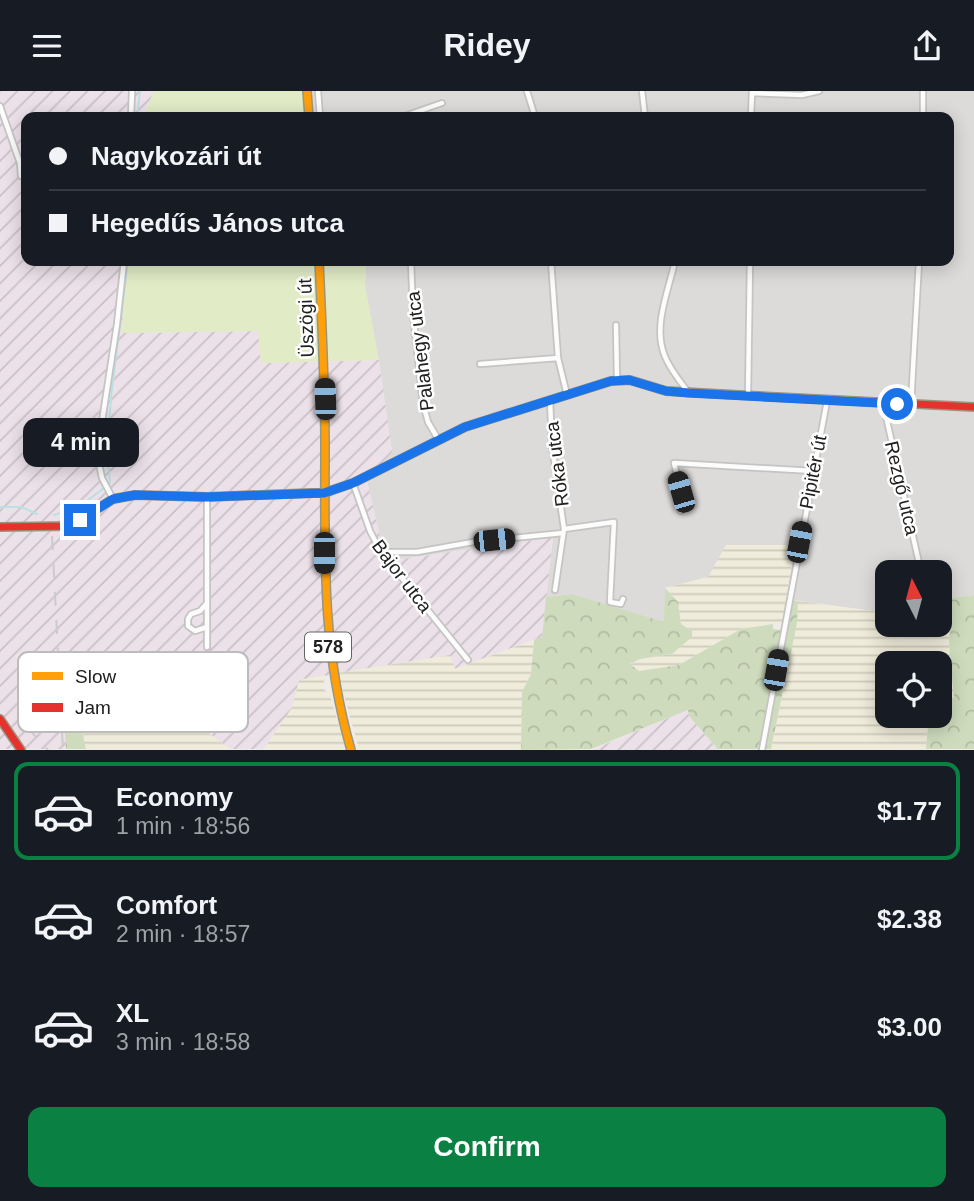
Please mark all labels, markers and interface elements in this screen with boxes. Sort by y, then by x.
icon: menu [28,27,66,65]
text: Ridey [443,27,531,63]
icon: share [908,27,946,65]
text: Nagykozári út [91,141,262,171]
text: Hegedűs János utca [91,208,344,238]
street label: Üszögi út [294,277,318,358]
street label: Palahegy utca [402,290,438,412]
car [314,378,337,420]
route start [881,388,913,420]
callout: 4 min [22,419,138,467]
street label: Róka utca [541,420,573,508]
text: 4 min [51,429,111,455]
street label: Pipitér út [796,432,831,511]
street label: Rezgő utca [881,439,923,538]
car [666,469,697,515]
route end [64,504,96,536]
car [785,519,814,565]
car [473,527,516,553]
car [314,532,335,574]
street label: Bajor utca [368,536,436,617]
north arrow [875,560,952,637]
map controls [875,560,952,728]
road number: 578 [305,633,351,661]
car [763,647,790,693]
button: locate [875,651,952,728]
legend [18,652,248,732]
text: Slow [75,666,116,687]
text: Jam [75,697,111,718]
icon: car [32,780,95,843]
text: Economy [116,782,233,812]
text: $1.77 [877,796,942,826]
text: 1 min · 18:56 [116,813,250,839]
icon: car [32,888,95,951]
text: Comfort [116,890,217,920]
text: $2.38 [877,904,942,934]
text: 2 min · 18:57 [116,921,250,947]
icon: car [32,996,95,1059]
text: XL [116,998,149,1028]
text: $3.00 [877,1012,942,1042]
text: 3 min · 18:58 [116,1029,250,1055]
button: Confirm [28,1107,946,1187]

